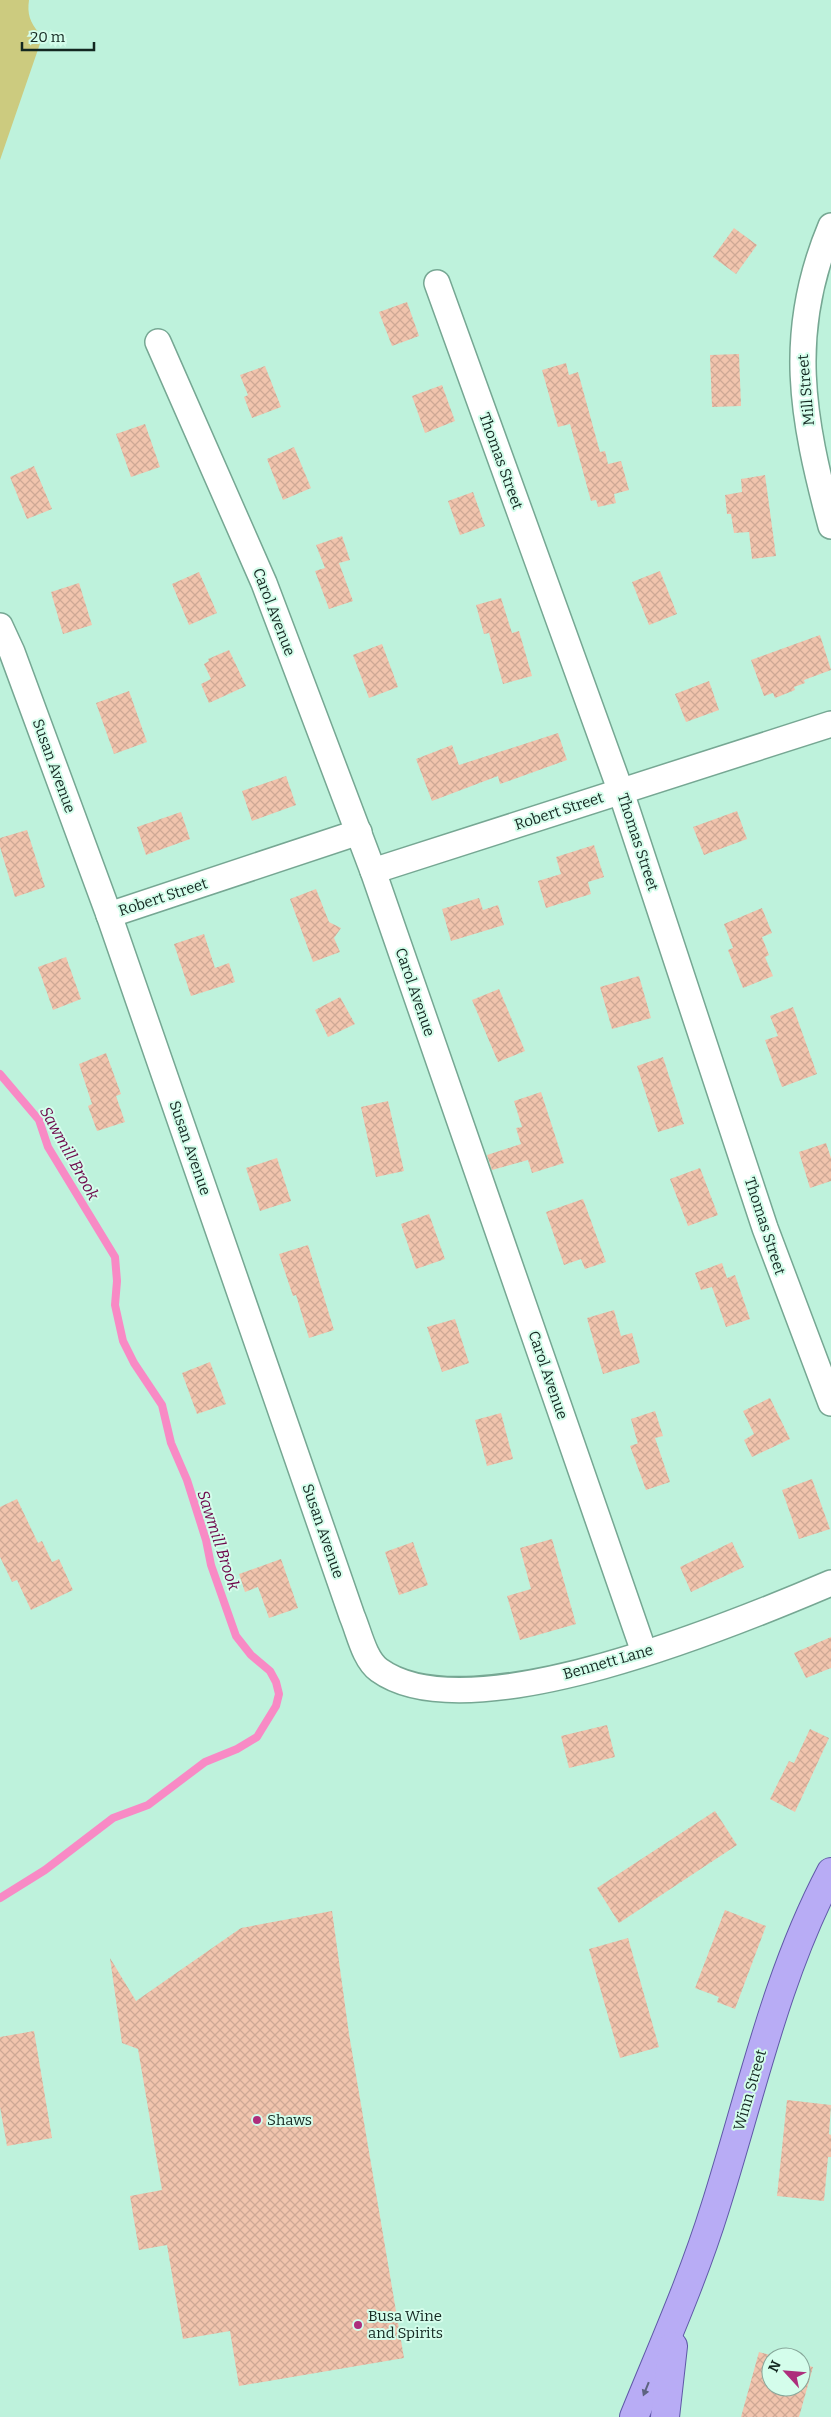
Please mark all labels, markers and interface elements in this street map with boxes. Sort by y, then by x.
scale bar [22,20,95,52]
text: 20 m [30,28,66,46]
street label: Mill Street [794,353,818,427]
street label: Thomas Street [475,410,527,512]
street label: Carol Avenue [249,566,299,658]
street label: Susan Avenue [29,717,79,815]
street label: Robert Street [512,788,606,834]
street label: Thomas Street [614,791,662,894]
street label: Robert Street [116,874,210,920]
street label: Carol Avenue [391,945,439,1039]
street label: Susan Avenue [165,1098,215,1198]
water label: Sawmill Brook [36,1103,103,1204]
street label: Thomas Street [741,1175,789,1278]
street label: Carol Avenue [524,1328,572,1422]
street label: Susan Avenue [298,1481,348,1581]
water label: Sawmill Brook [193,1488,244,1593]
street label: Bennett Lane [561,1641,655,1683]
street label: Winn Street [730,2047,770,2133]
place label: Shaws [267,2111,312,2129]
marker: Shaws [251,2114,263,2126]
place label: Busa Wine and Spirits [368,2307,443,2342]
marker: Busa Wine and Spirits [352,2319,364,2331]
north arrow [761,2347,811,2397]
text: N [765,2358,785,2375]
one-way arrow [642,2382,650,2397]

